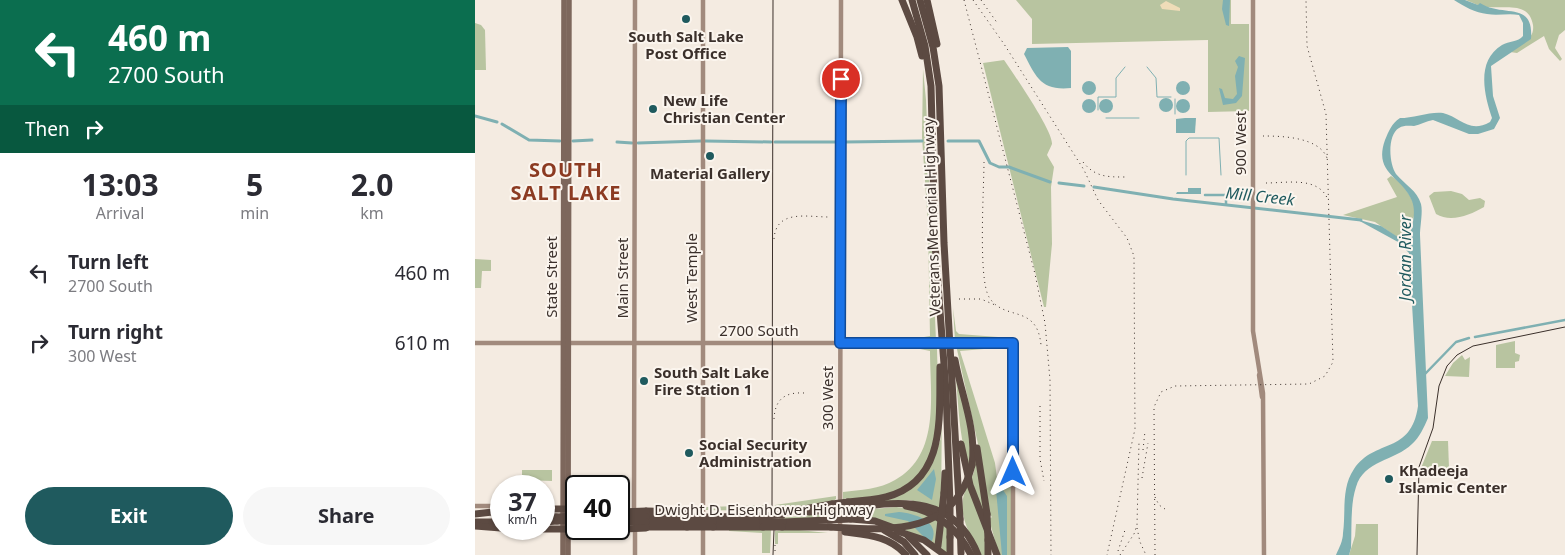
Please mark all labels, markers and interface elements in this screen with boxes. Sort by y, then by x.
marker: South Salt Lake Post Office [680,13,692,25]
text: 460 m [108,14,211,61]
icon: left [25,20,90,85]
place label: South Salt Lake Post Office [628,26,744,63]
pin [820,58,862,100]
text: 2700 South [108,59,225,89]
icon: arrive [827,65,855,93]
place label: New Life Christian Center [663,90,786,127]
marker: New Life Christian Center [647,103,659,115]
street label: 900 West [1230,110,1250,175]
icon: right [80,115,108,143]
text: Then [25,116,70,142]
street label: Veterans Memorial Highway [918,117,944,317]
marker: Material Gallery [704,150,716,162]
district label: SOUTH SALT LAKE [511,156,621,206]
place label: Material Gallery [650,163,771,183]
text: 13:03 [82,164,159,205]
text: 5 [246,164,263,205]
text: 2.0 [351,164,393,205]
water label: Mill Creek [1224,181,1297,211]
text: Arrival [96,202,144,224]
text: min [240,202,269,224]
text: km [360,202,384,224]
water label: Jordan River [1394,214,1416,304]
street label: West Temple [681,233,701,323]
street label: State Street [541,236,561,318]
street label: Main Street [612,237,632,318]
text: Turn left [68,249,149,275]
icon: left [25,259,53,287]
text: 460 m [395,260,450,286]
text: 2700 South [68,275,153,297]
text: Turn right [68,319,163,345]
street label: 2700 South [719,320,799,340]
icon: right [25,329,53,357]
text: 610 m [395,330,450,356]
text: 300 West [68,345,137,367]
place label: South Salt Lake Fire Station 1 [654,362,769,399]
street label: 300 West [817,365,837,430]
marker: South Salt Lake Fire Station 1 [638,375,650,387]
place label: Social Security Administration [699,434,812,471]
position arrow [986,445,1038,497]
marker: Social Security Administration [683,447,695,459]
place label: Khadeeja Islamic Center [1399,460,1507,497]
marker: Khadeeja Islamic Center [1383,473,1395,485]
speed limit sign: 40 [565,475,630,540]
text: 37 [508,484,537,518]
button: Exit [25,487,233,545]
button: Share [243,487,450,545]
street label: Dwight D. Eisenhower Highway [654,499,874,519]
text: km/h [508,511,537,528]

